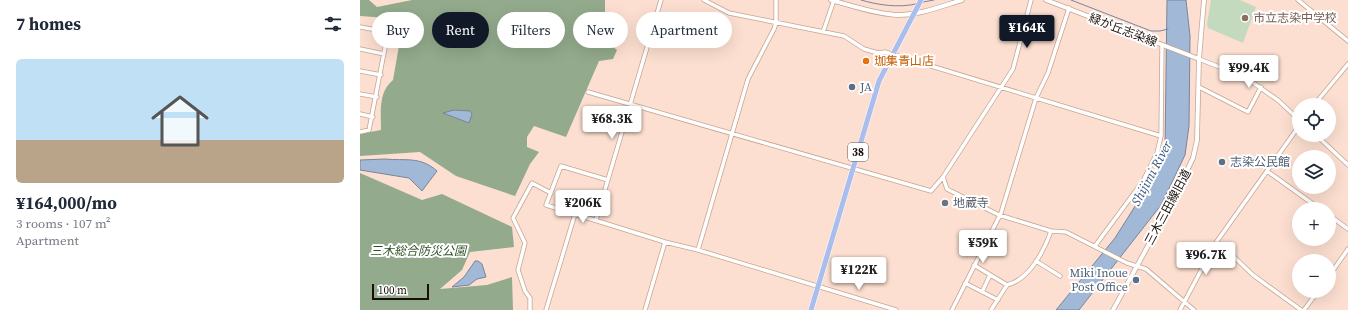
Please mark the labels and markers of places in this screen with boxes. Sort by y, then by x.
place label: 市立志染中学校 [1253,10,1337,26]
marker: 市立志染中学校 [1240,13,1250,23]
pin: ¥164K [999,15,1055,49]
place label: 珈集青山店 [874,53,934,69]
pin: ¥99.4K [1216,55,1282,89]
marker: 珈集青山店 [861,56,871,66]
place label: JA [859,79,872,95]
marker: JA [847,82,857,92]
pin: ¥68.3K [579,106,645,140]
place label: 志染公民館 [1230,154,1290,170]
marker: 志染公民館 [1217,157,1227,167]
pin: ¥206K [555,190,611,224]
place label: 地蔵寺 [953,195,989,211]
marker: 地蔵寺 [940,198,950,208]
pin: ¥59K [959,230,1007,264]
pin: ¥96.7K [1173,242,1239,276]
pin: ¥122K [831,257,887,291]
place label: Miki Inoue Post Office [1069,265,1128,295]
marker: Miki Inoue Post Office [1131,275,1141,285]

